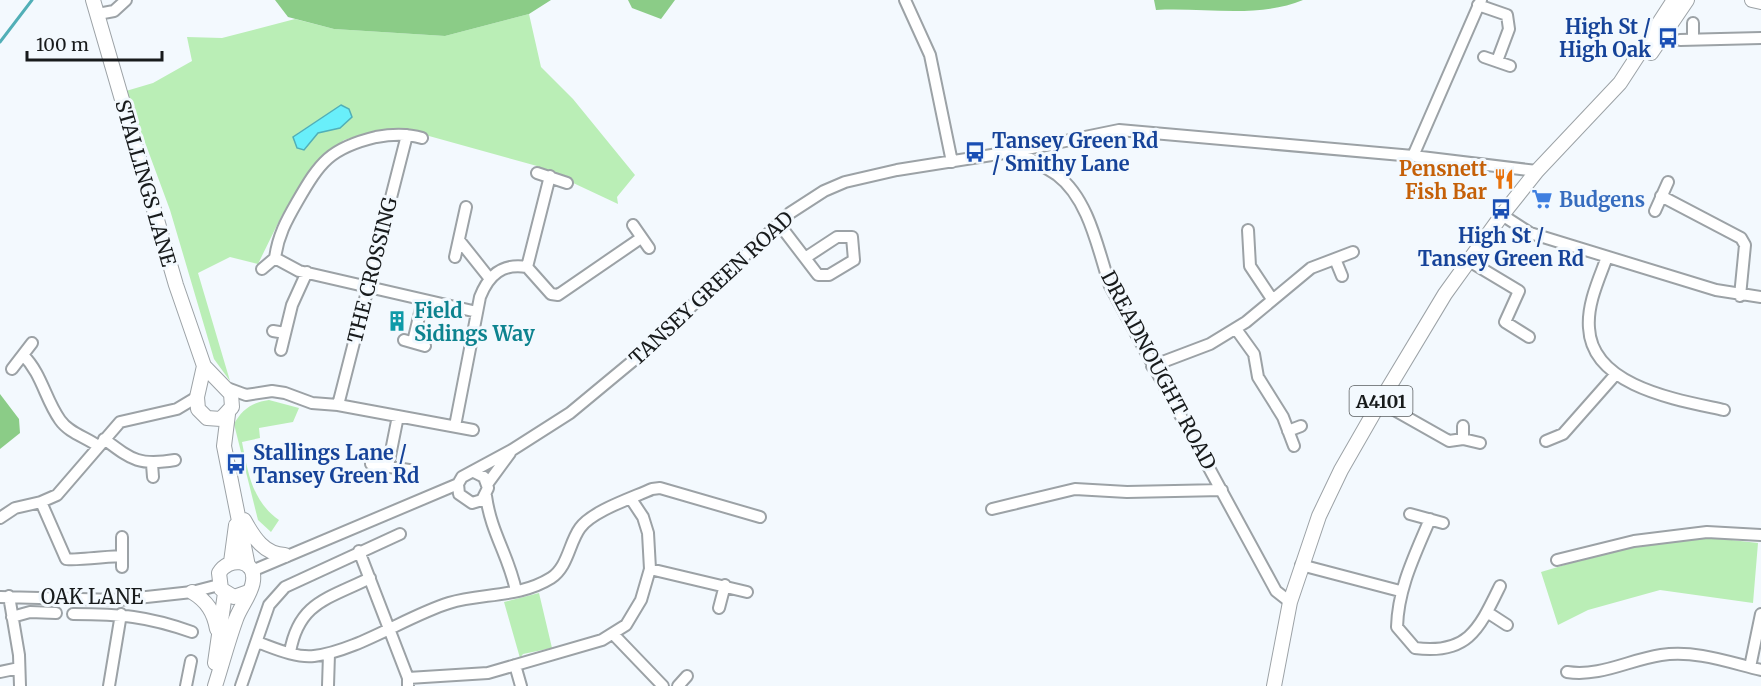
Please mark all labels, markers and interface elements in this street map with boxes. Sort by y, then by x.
place label: High St / High Oak [1559,14,1651,62]
scale bar [27,24,162,62]
bus stop icon: High St / High Oak [1656,26,1680,50]
text: 100 m [36,33,89,56]
street label: STALLINGS LANE [110,97,182,269]
place label: Tansey Green Rd / Smithy Lane [992,128,1158,176]
bus stop icon: Tansey Green Rd / Smithy Lane [963,140,987,164]
place label: Pensnett Fish Bar [1399,156,1487,204]
restaurant icon: Pensnett Fish Bar [1492,167,1516,191]
supermarket icon: Budgens [1530,187,1554,211]
place label: Budgens [1559,187,1645,212]
street label: THE CROSSING [342,194,402,345]
bus stop icon: High St / Tansey Green Rd [1489,197,1513,221]
street label: TANSEY GREEN ROAD [624,206,798,370]
place label: High St / Tansey Green Rd [1418,223,1584,271]
street label: DREADNOUGHT ROAD [1096,266,1222,474]
place label: Field Sidings Way [414,298,535,346]
building icon: Field Sidings Way [385,309,409,333]
road number: A4101 [1350,386,1412,416]
place label: Stallings Lane / Tansey Green Rd [253,440,419,488]
bus stop icon: Stallings Lane / Tansey Green Rd [224,452,248,476]
street label: OAK LANE [41,584,144,609]

